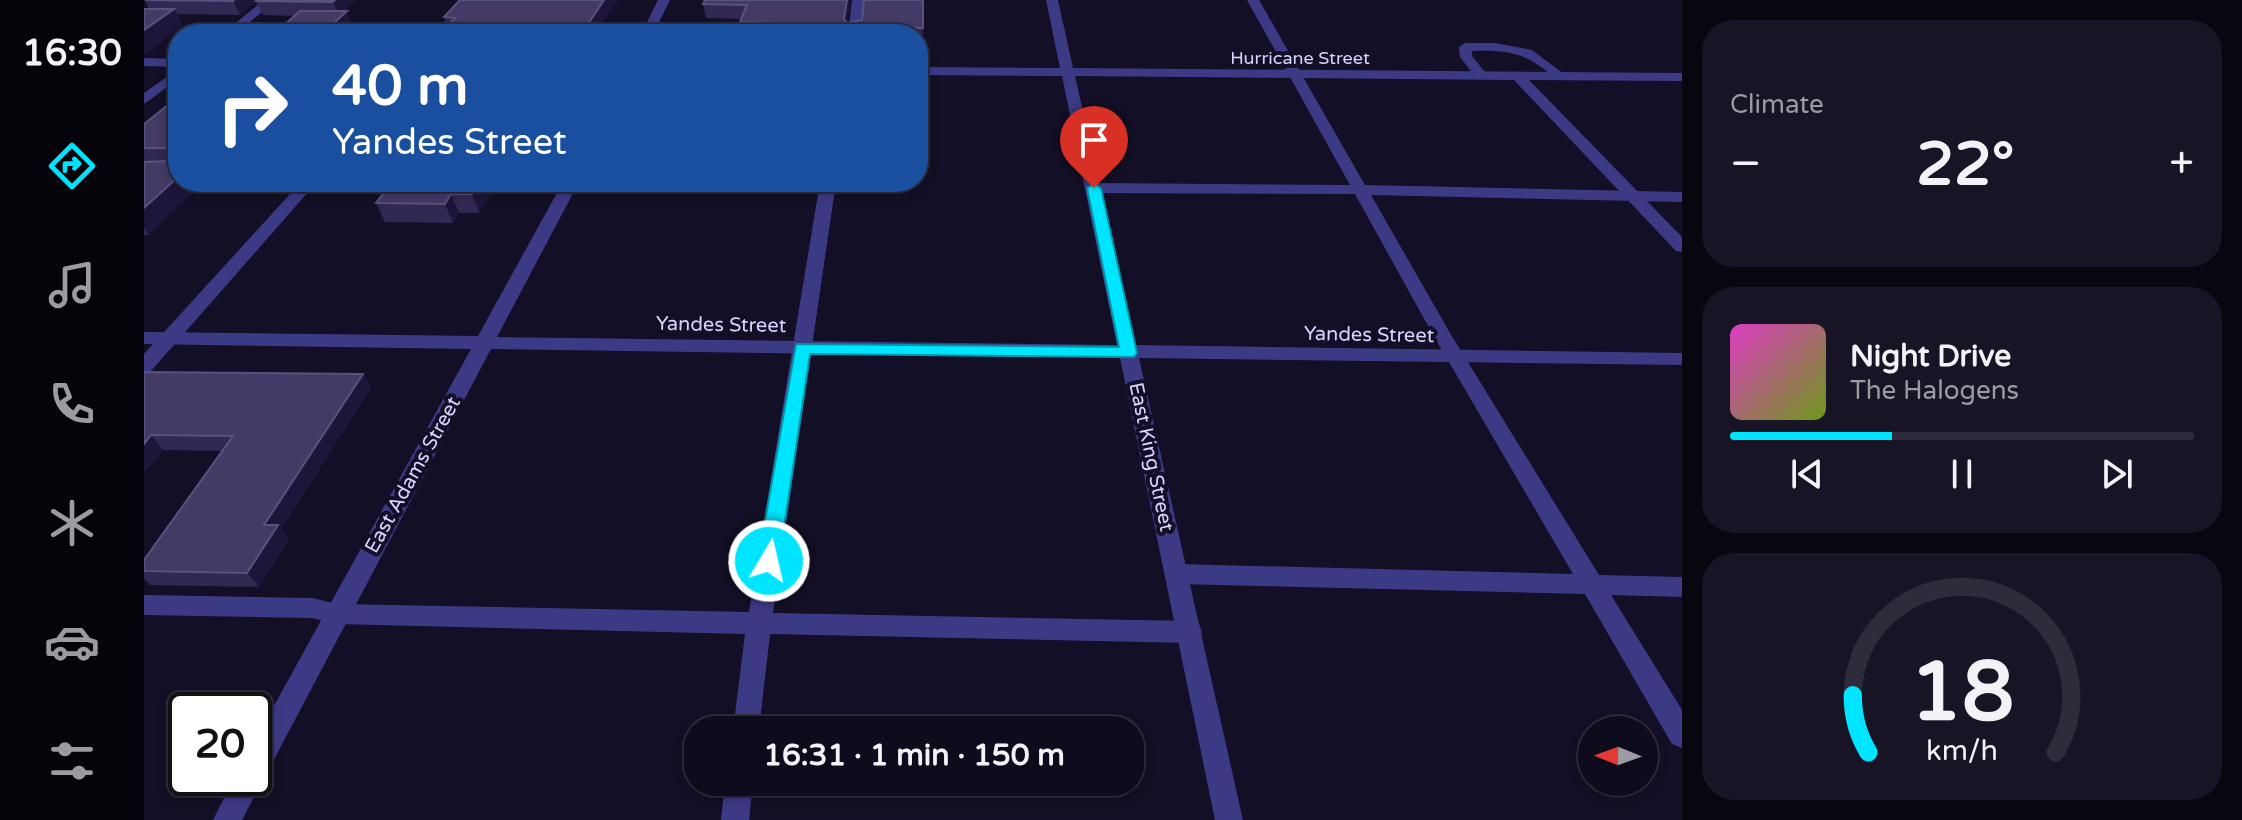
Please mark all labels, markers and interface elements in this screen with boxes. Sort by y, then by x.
text: 16:30 [22,32,122,75]
street label: Hurricane Street [1230,47,1370,69]
text: 40 m [332,53,468,120]
icon: right [200,56,304,160]
text: Climate [1730,89,1824,120]
pin [1060,106,1128,188]
icon: arrive [1072,118,1116,162]
text: Yandes Street [332,121,567,164]
text: 22° [1916,129,2014,201]
icon: directions [44,138,100,194]
text: − [1730,138,1761,191]
text: + [2169,138,2194,191]
icon: music [44,257,100,313]
street label: Yandes Street [656,312,787,338]
street label: Yandes Street [1304,322,1435,348]
text: Night Drive [1850,338,2011,375]
text: The Halogens [1850,375,2019,406]
icon: phone [44,376,100,432]
street label: East King Street [1123,380,1179,534]
street label: East Adams Street [360,392,466,557]
icon: previous [1785,452,1829,496]
icon: pause [1940,452,1984,496]
icon: next [2095,452,2139,496]
icon: climate [44,495,100,551]
position arrow [727,519,811,603]
icon: car [44,614,100,670]
text: 18 [1910,642,2014,742]
speed limit sign: 20 [168,692,272,796]
north arrow [1578,716,1658,796]
map controls [1578,716,1658,796]
icon: filters [44,733,100,789]
text: km/h [1926,734,1998,768]
text: 16:31 · 1 min · 150 m [763,737,1065,774]

